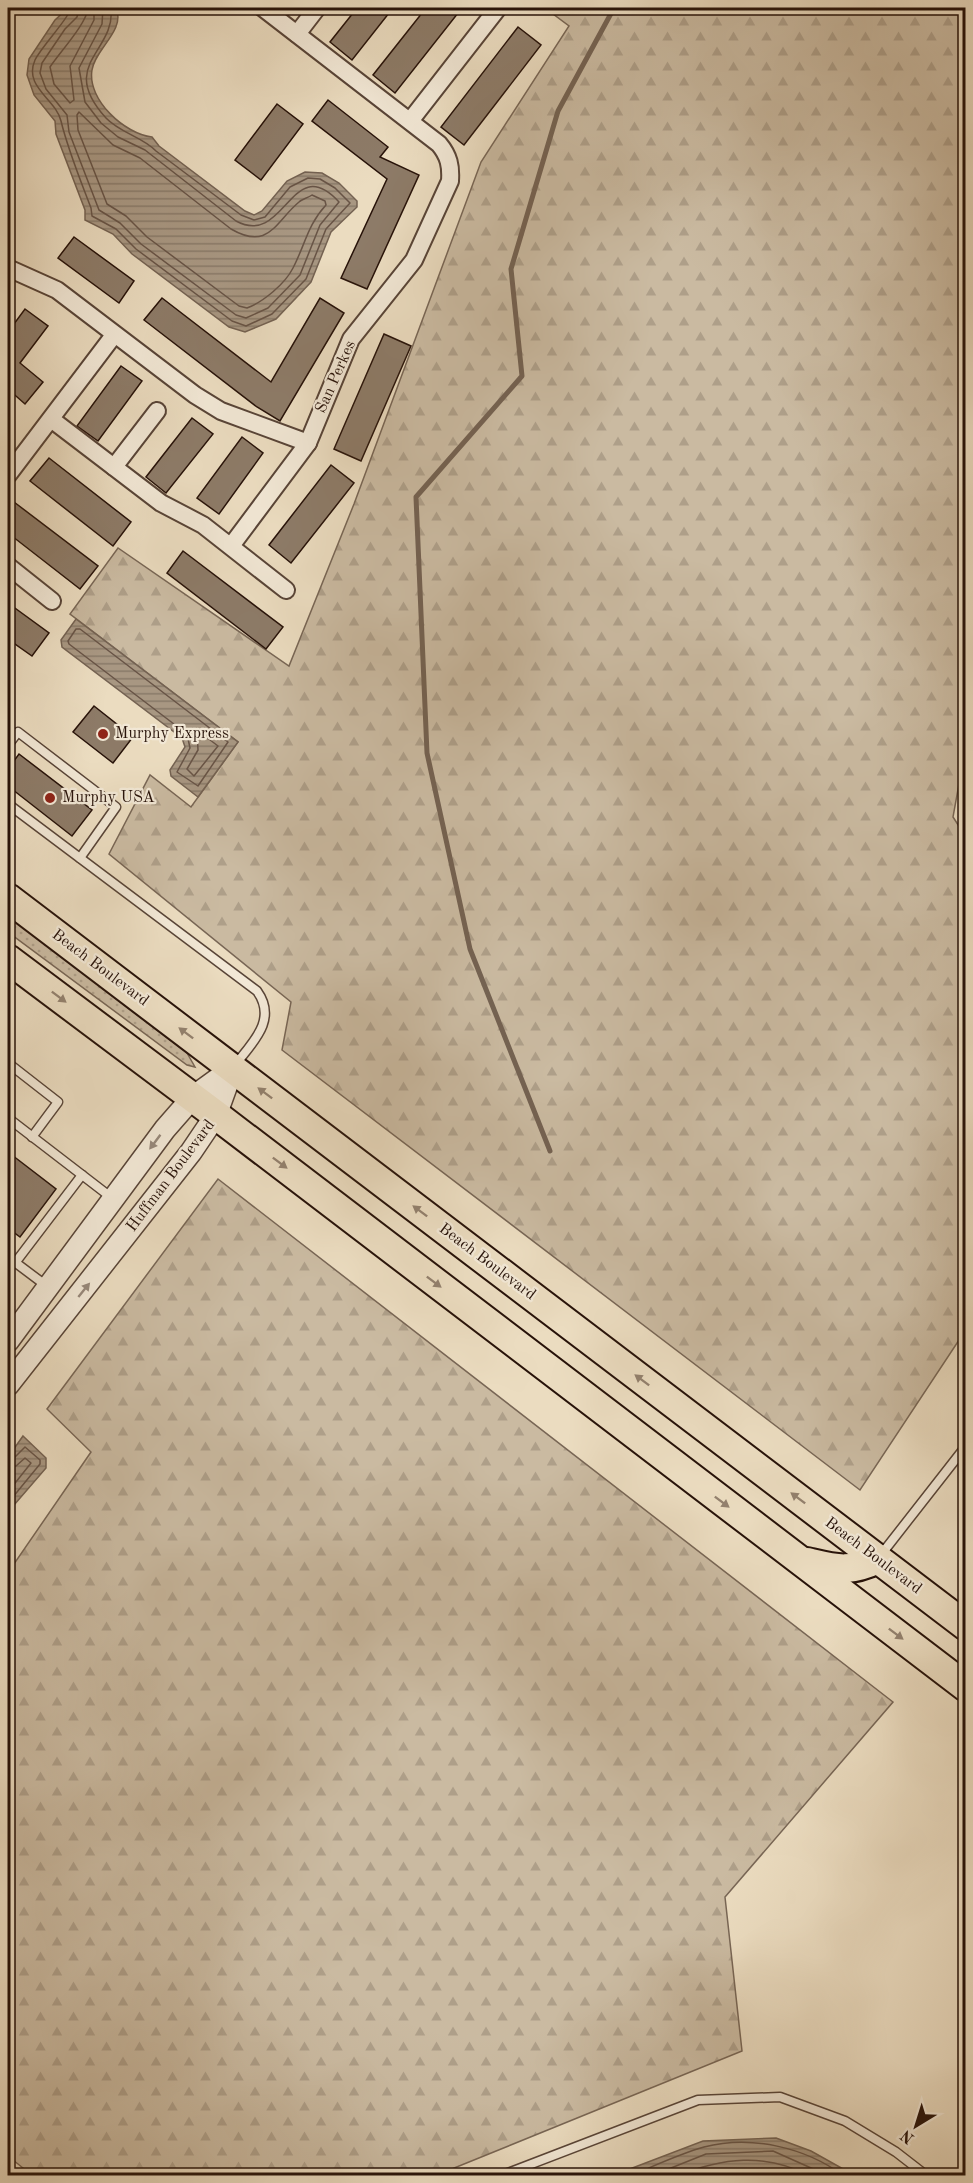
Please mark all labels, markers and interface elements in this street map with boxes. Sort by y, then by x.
street label: San Perkes [313,338,359,416]
place label: Murphy Express [115,726,229,742]
marker: Murphy Express [96,727,110,741]
place label: Murphy USA [62,790,155,806]
marker: Murphy USA [43,791,57,805]
street label: Beach Boulevard [49,927,151,1009]
one-way arrow [50,991,66,1003]
one-way arrow [178,1027,194,1039]
one-way arrow [257,1087,273,1100]
street label: Huffman Boulevard [124,1117,218,1235]
one-way arrow [150,1134,162,1149]
one-way arrow [271,1157,287,1169]
one-way arrow [413,1206,428,1218]
street label: Beach Boulevard [436,1221,538,1303]
one-way arrow [427,1275,442,1287]
one-way arrow [77,1282,90,1298]
one-way arrow [635,1374,651,1386]
one-way arrow [790,1492,806,1504]
one-way arrow [714,1495,729,1507]
street label: Beach Boulevard [822,1515,924,1597]
one-way arrow [888,1628,904,1641]
north arrow [886,2096,946,2156]
text: N [898,2126,918,2146]

